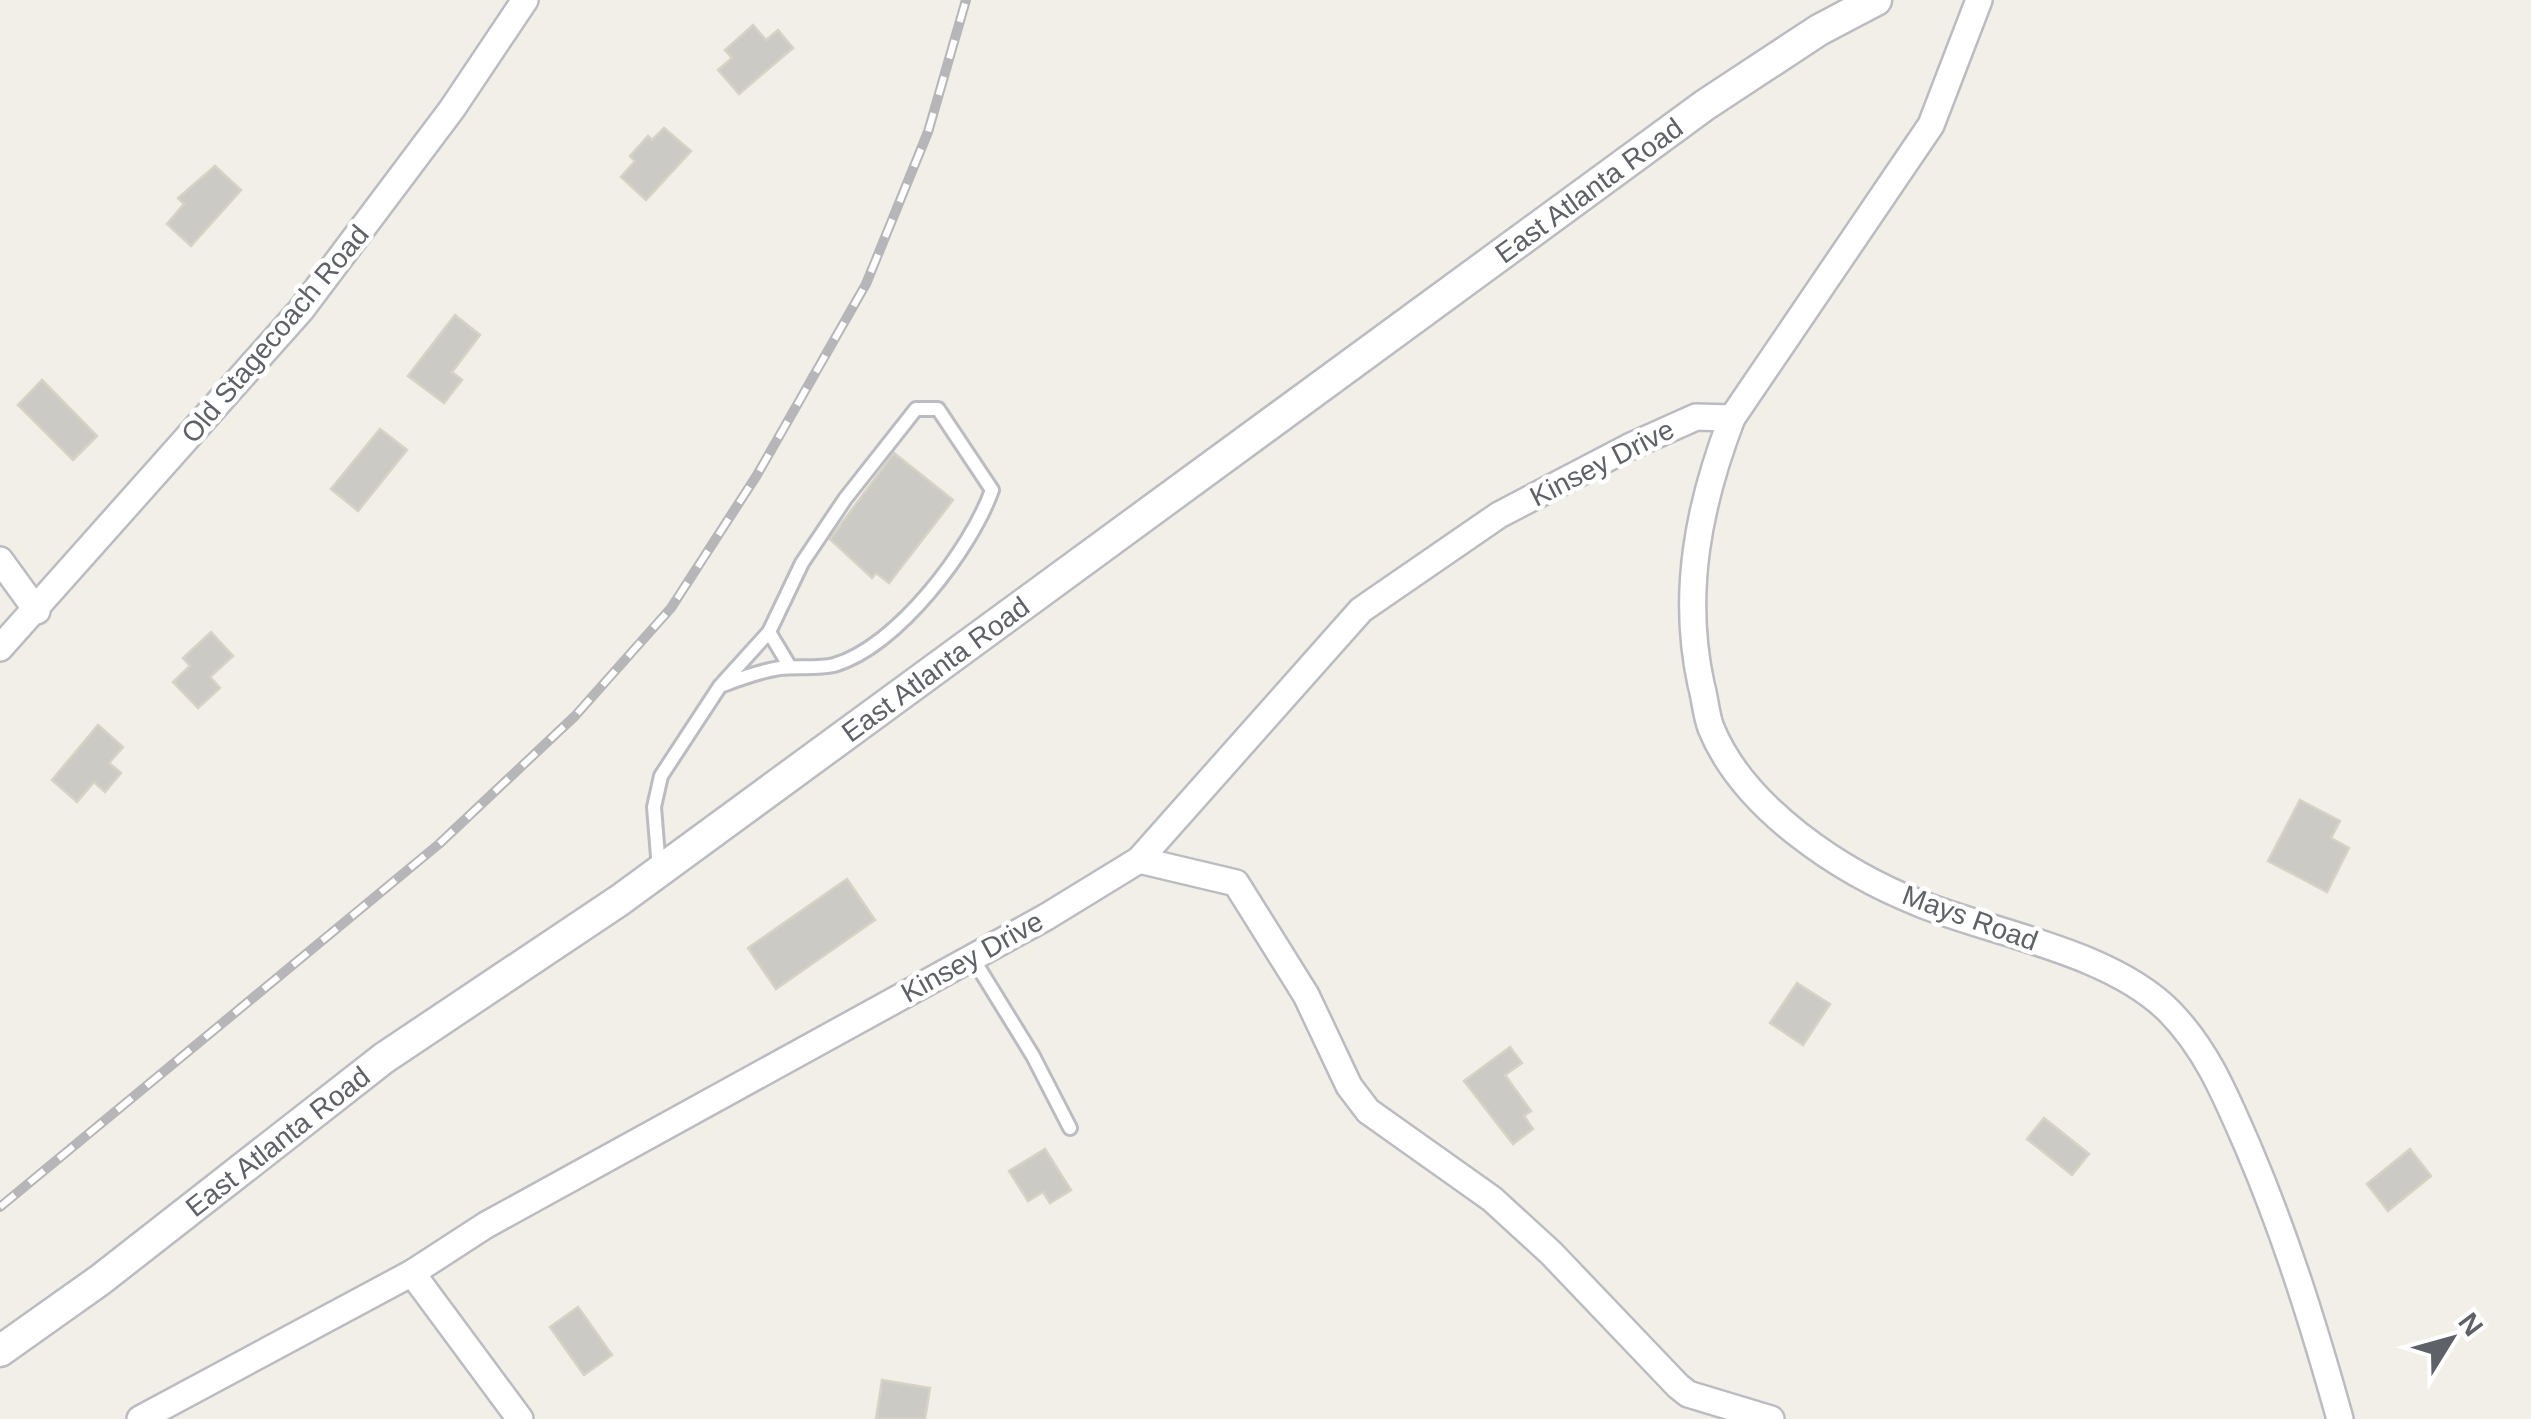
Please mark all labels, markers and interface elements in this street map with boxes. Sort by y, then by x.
street label: East Atlanta Road [1489,111,1688,269]
street label: Old Stagecoach Road [175,219,375,449]
street label: Kinsey Drive [1525,414,1679,512]
street label: East Atlanta Road [836,590,1035,748]
street label: Mays Road [1898,879,2042,957]
street label: Kinsey Drive [896,905,1048,1009]
street label: East Atlanta Road [180,1060,375,1222]
north arrow [2401,1289,2501,1389]
text: N [2452,1307,2489,1342]

